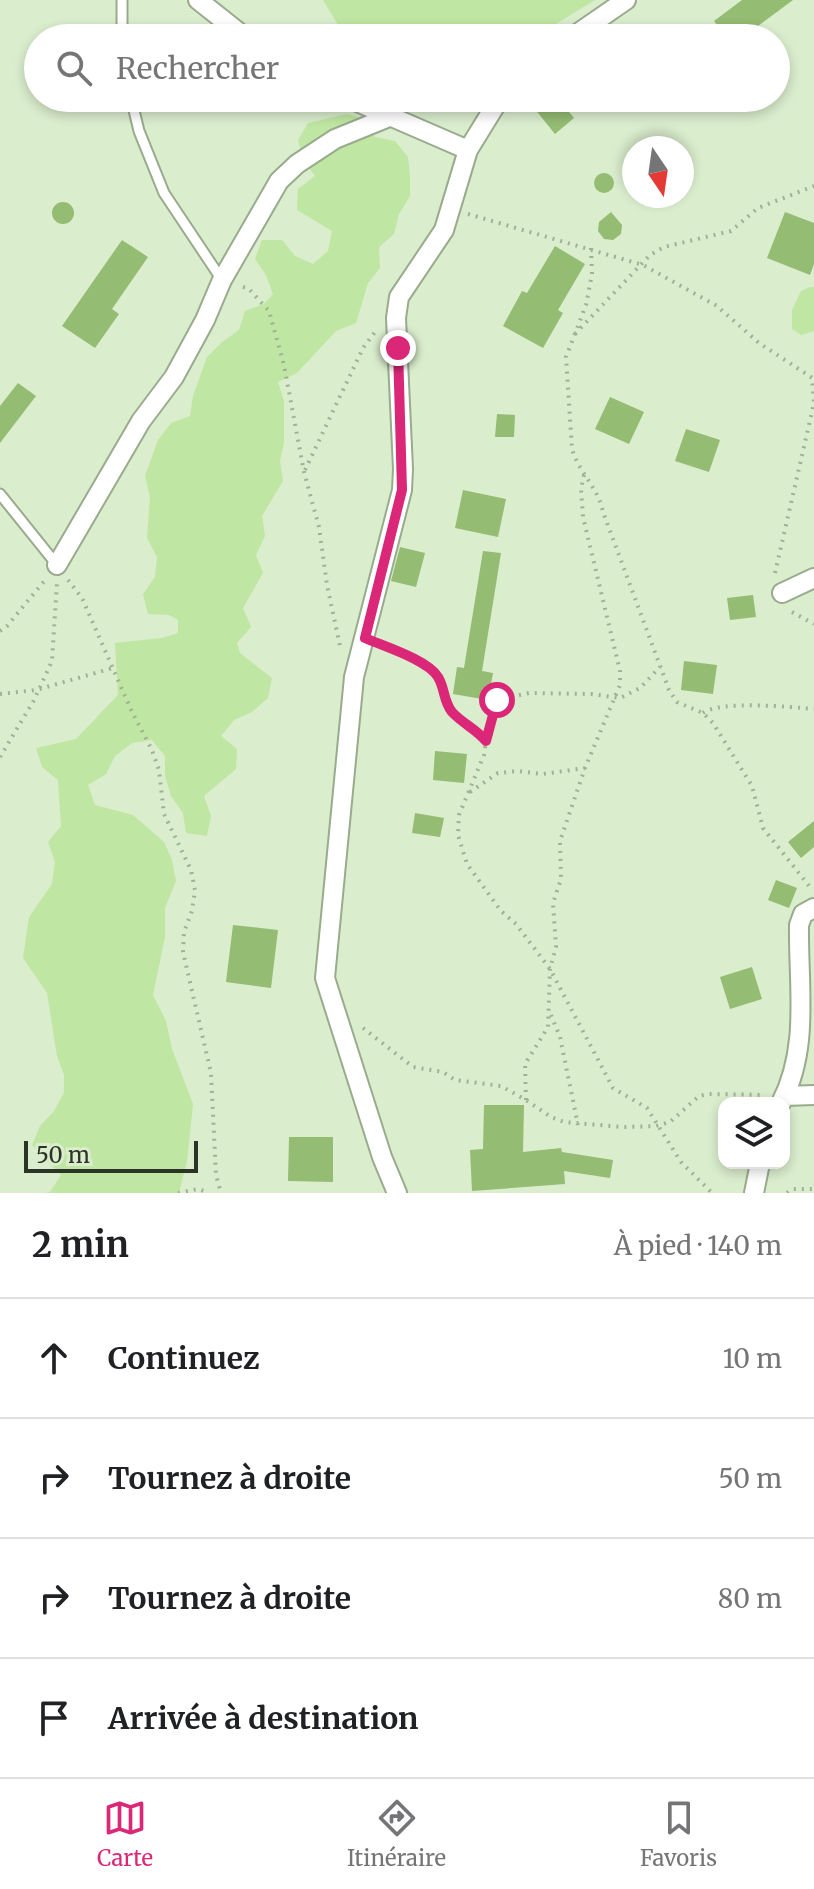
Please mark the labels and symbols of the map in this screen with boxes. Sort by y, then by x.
north arrow [622,136,694,208]
route end [380,330,416,366]
route start [479,682,515,718]
scale bar [24,1137,198,1173]

